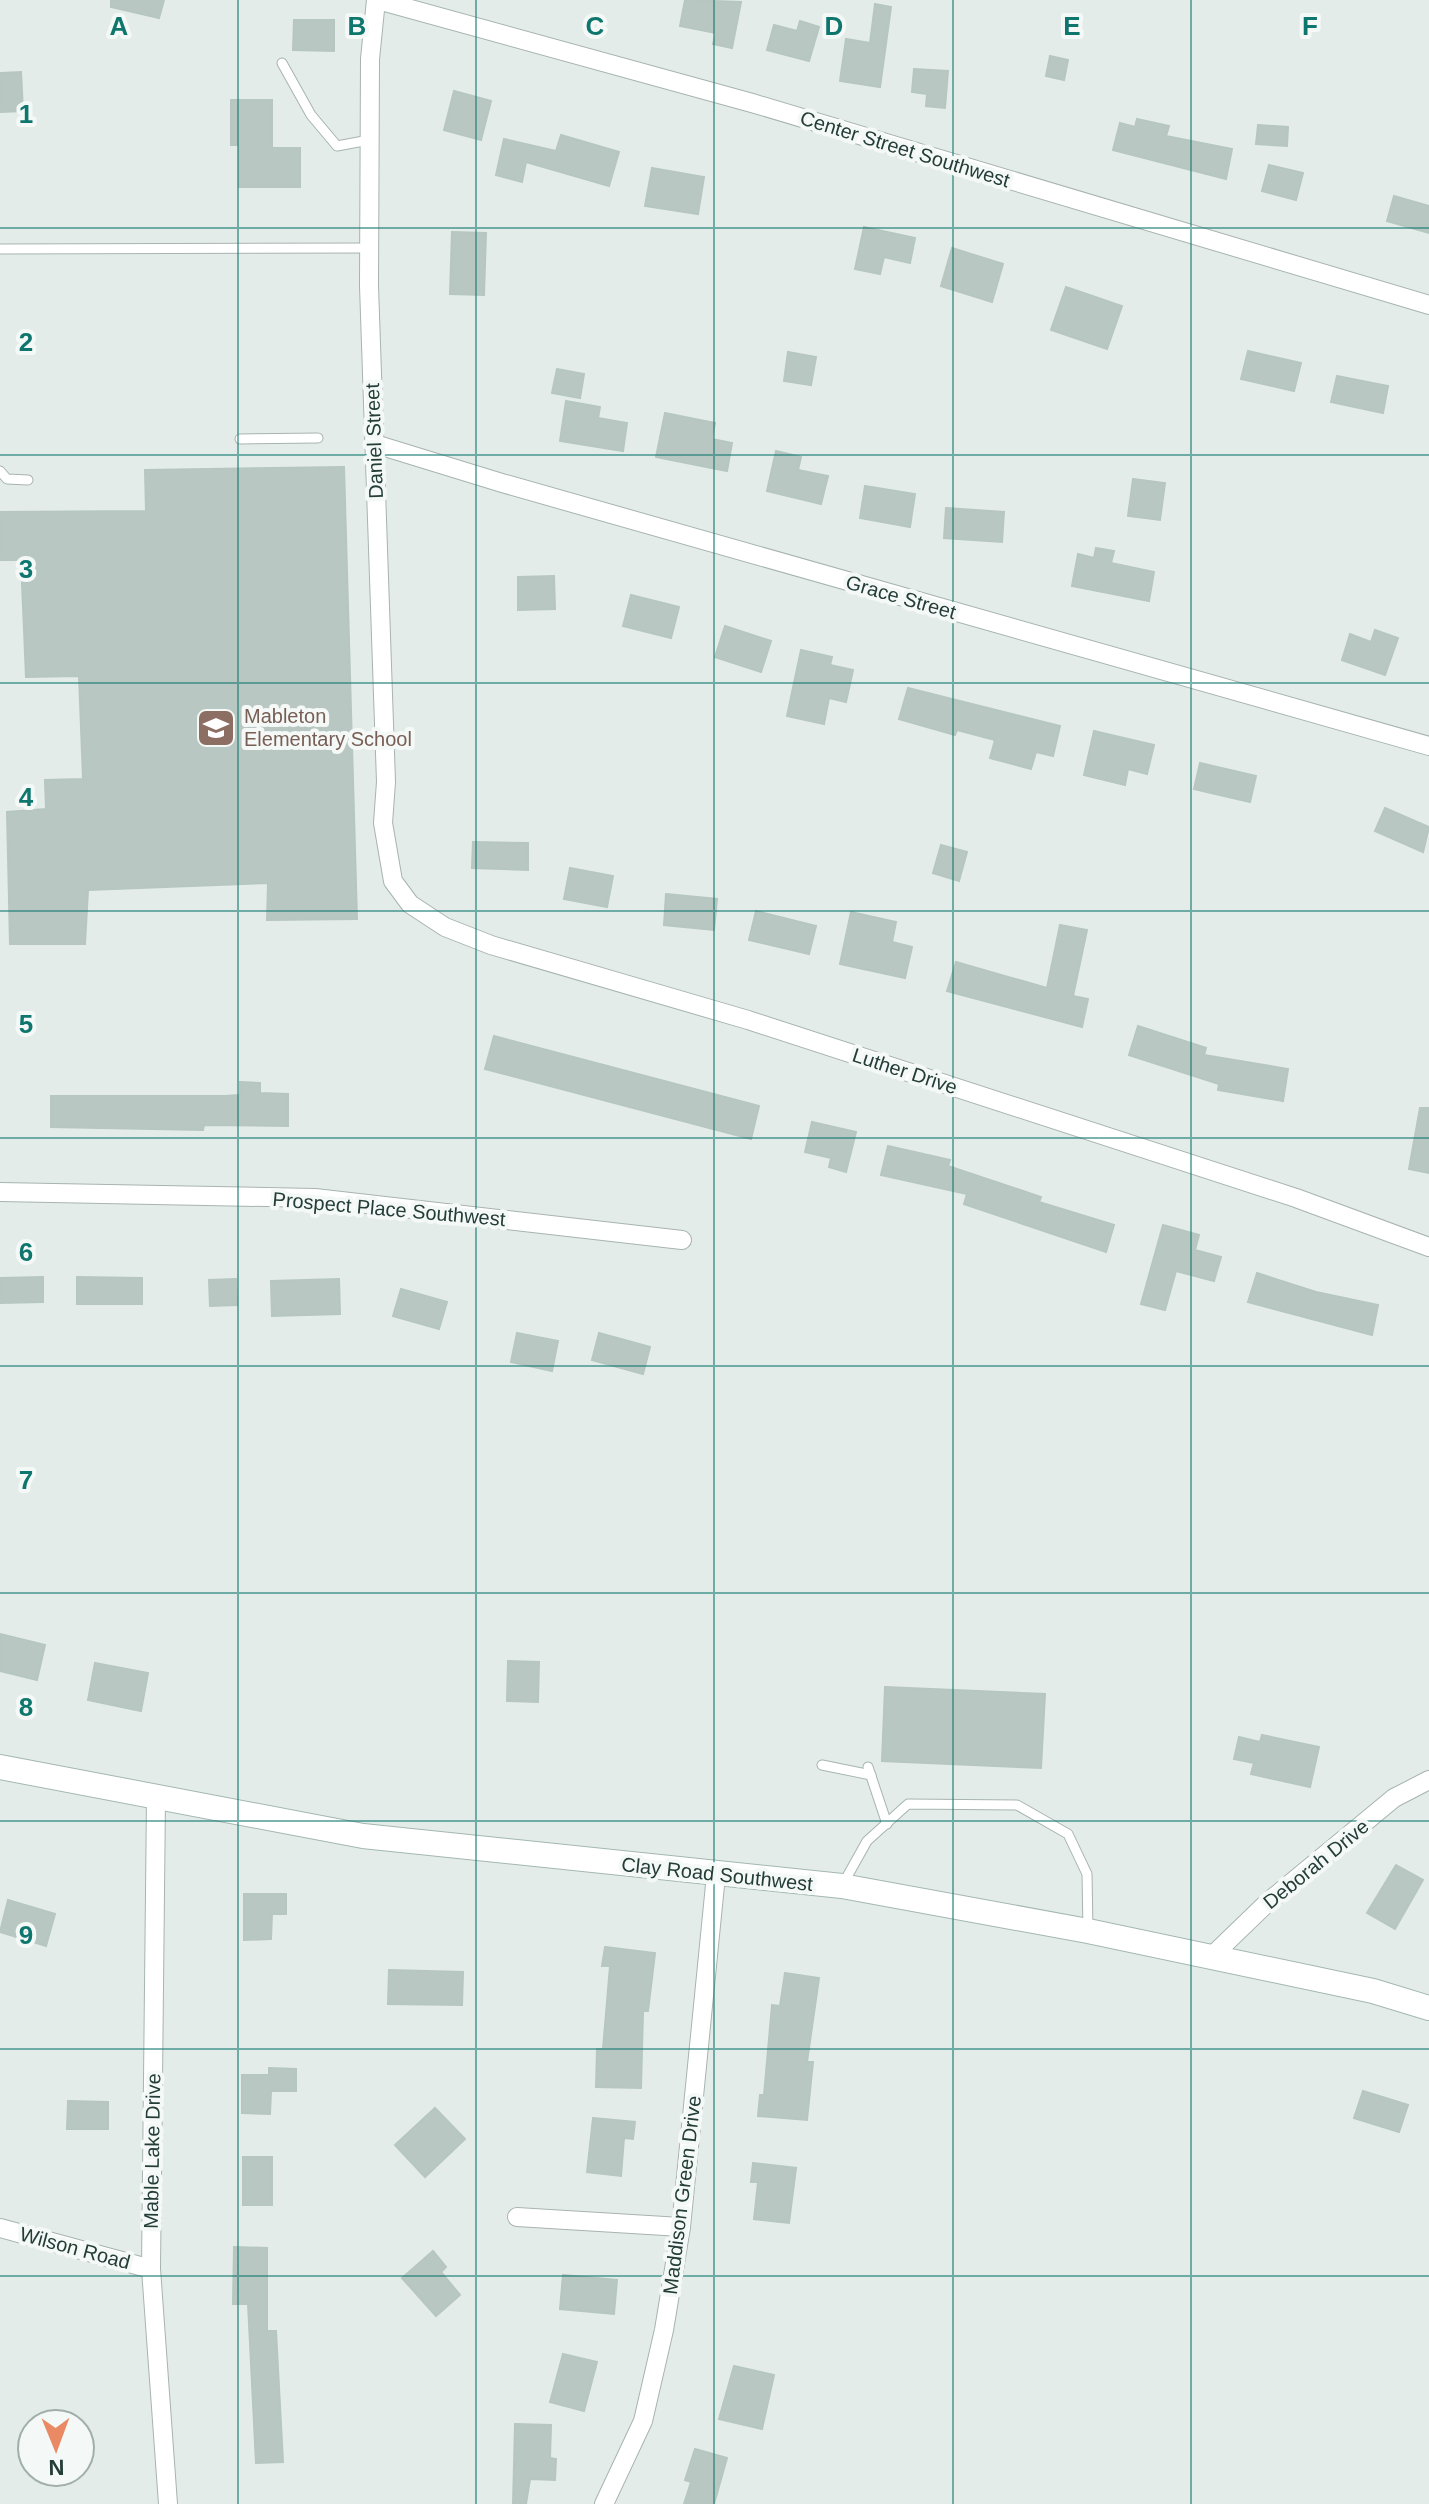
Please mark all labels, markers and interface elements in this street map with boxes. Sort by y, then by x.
text: A [110,11,129,41]
text: B [348,11,366,41]
text: C [586,11,605,41]
text: D [825,11,843,41]
text: E [1063,11,1081,41]
text: F [1302,11,1318,41]
text: 1 [19,99,33,129]
street label: Center Street Southwest [798,107,1013,192]
text: 2 [19,327,33,357]
street label: Daniel Street [361,382,387,499]
text: 3 [19,554,33,584]
street label: Grace Street [843,571,959,623]
place label: Mableton Elementary School [244,705,412,750]
school or university icon: Mableton Elementary School [195,707,237,749]
text: 4 [19,782,34,812]
text: 5 [19,1009,33,1039]
street label: Luther Drive [850,1044,960,1098]
street label: Prospect Place Southwest [272,1188,507,1230]
text: 6 [19,1237,33,1267]
text: 7 [19,1465,33,1495]
text: 8 [19,1692,33,1722]
street label: Deborah Drive [1259,1815,1373,1913]
street label: Clay Road Southwest [620,1853,814,1895]
text: 9 [19,1920,33,1950]
street label: Mable Lake Drive [140,2073,164,2229]
street label: Maddison Green Drive [659,2094,705,2296]
street label: Wilson Road [17,2223,133,2273]
north arrow [16,2408,96,2488]
text: N [48,2455,65,2480]

